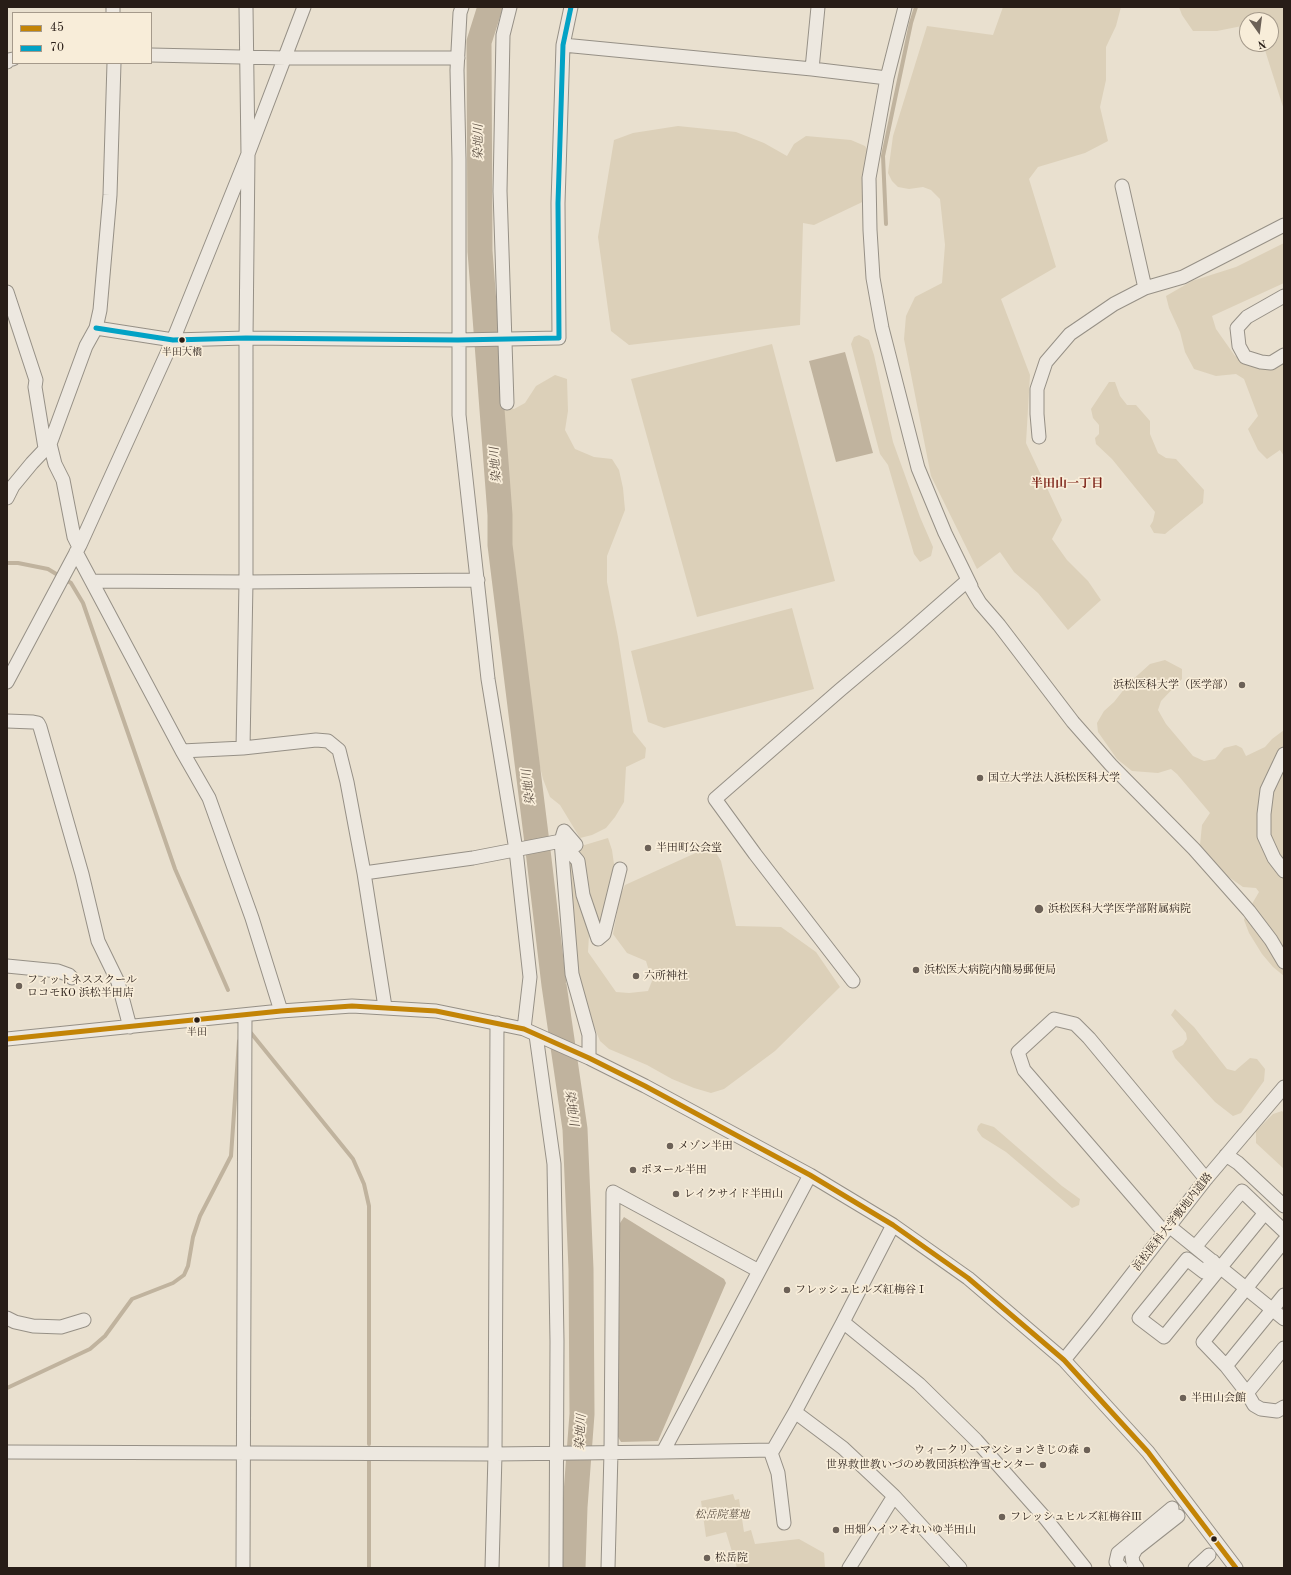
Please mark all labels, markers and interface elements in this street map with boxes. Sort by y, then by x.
legend [12,12,152,64]
north arrow [1239,12,1279,52]
text: 45 [50,22,64,34]
text: N [1256,37,1267,50]
text: 70 [50,42,64,54]
water label: 染地川 [472,124,486,160]
marker: 半田大橋 [177,335,187,345]
place label: 半田大橋 [162,346,202,358]
water label: 染地川 [488,447,504,483]
district label: 半田山一丁目 [1031,477,1103,491]
place label: 浜松医科大学（医学部） [1113,678,1234,692]
marker: 浜松医科大学（医学部） [1237,680,1247,690]
water label: 染地川 [520,768,538,806]
place label: 国立大学法人浜松医科大学 [988,771,1120,785]
marker: 国立大学法人浜松医科大学 [975,773,985,783]
place label: 半田町公会堂 [656,841,722,855]
marker: 半田町公会堂 [643,843,653,853]
place label: 浜松医科大学医学部附属病院 [1048,902,1191,916]
marker: 浜松医科大学医学部附属病院 [1033,903,1045,915]
place label: 浜松医大病院内簡易郵便局 [924,963,1056,977]
marker: 浜松医大病院内簡易郵便局 [911,965,921,975]
place label: 六所神社 [644,969,688,983]
marker: 六所神社 [631,971,641,981]
place label: フィットネススクール ロコモKO 浜松半田店 [27,973,137,999]
marker: フィットネススクール ロコモKO 浜松半田店 [14,981,24,991]
marker: 半田 [192,1015,202,1025]
place label: 半田 [187,1026,207,1038]
water label: 染地川 [561,1089,581,1127]
place label: メゾン半田 [678,1139,733,1153]
marker: メゾン半田 [665,1141,675,1151]
place label: ポヌール半田 [641,1163,707,1177]
marker: ポヌール半田 [628,1165,638,1175]
street label: 浜松医科大学敷地内道路 [1131,1170,1215,1274]
place label: レイクサイド半田山 [684,1187,783,1201]
marker: レイクサイド半田山 [671,1189,681,1199]
place label: フレッシュヒルズ紅梅谷Ⅰ [795,1283,927,1297]
marker: フレッシュヒルズ紅梅谷Ⅰ [782,1285,792,1295]
place label: 半田山会館 [1191,1391,1246,1405]
marker: 半田山会館 [1178,1393,1188,1403]
water label: 染地川 [573,1414,589,1450]
place label: ウィークリーマンションきじの森 [914,1443,1079,1457]
marker: ウィークリーマンションきじの森 [1082,1445,1092,1455]
place label: 世界救世教いづのめ教団浜松浄雪センター [826,1458,1035,1472]
marker: 世界救世教いづのめ教団浜松浄雪センター [1038,1460,1048,1470]
park label: 松岳院墓地 [695,1508,749,1522]
place label: フレッシュヒルズ紅梅谷Ⅲ [1010,1510,1142,1524]
marker: フレッシュヒルズ紅梅谷Ⅲ [997,1512,1007,1522]
place label: 田畑ハイツそれいゆ半田山 [844,1523,976,1537]
marker: 田畑ハイツそれいゆ半田山 [831,1525,841,1535]
unlabelled marker [1209,1534,1219,1544]
place label: 松岳院 [715,1551,748,1565]
marker: 松岳院 [702,1553,712,1563]

